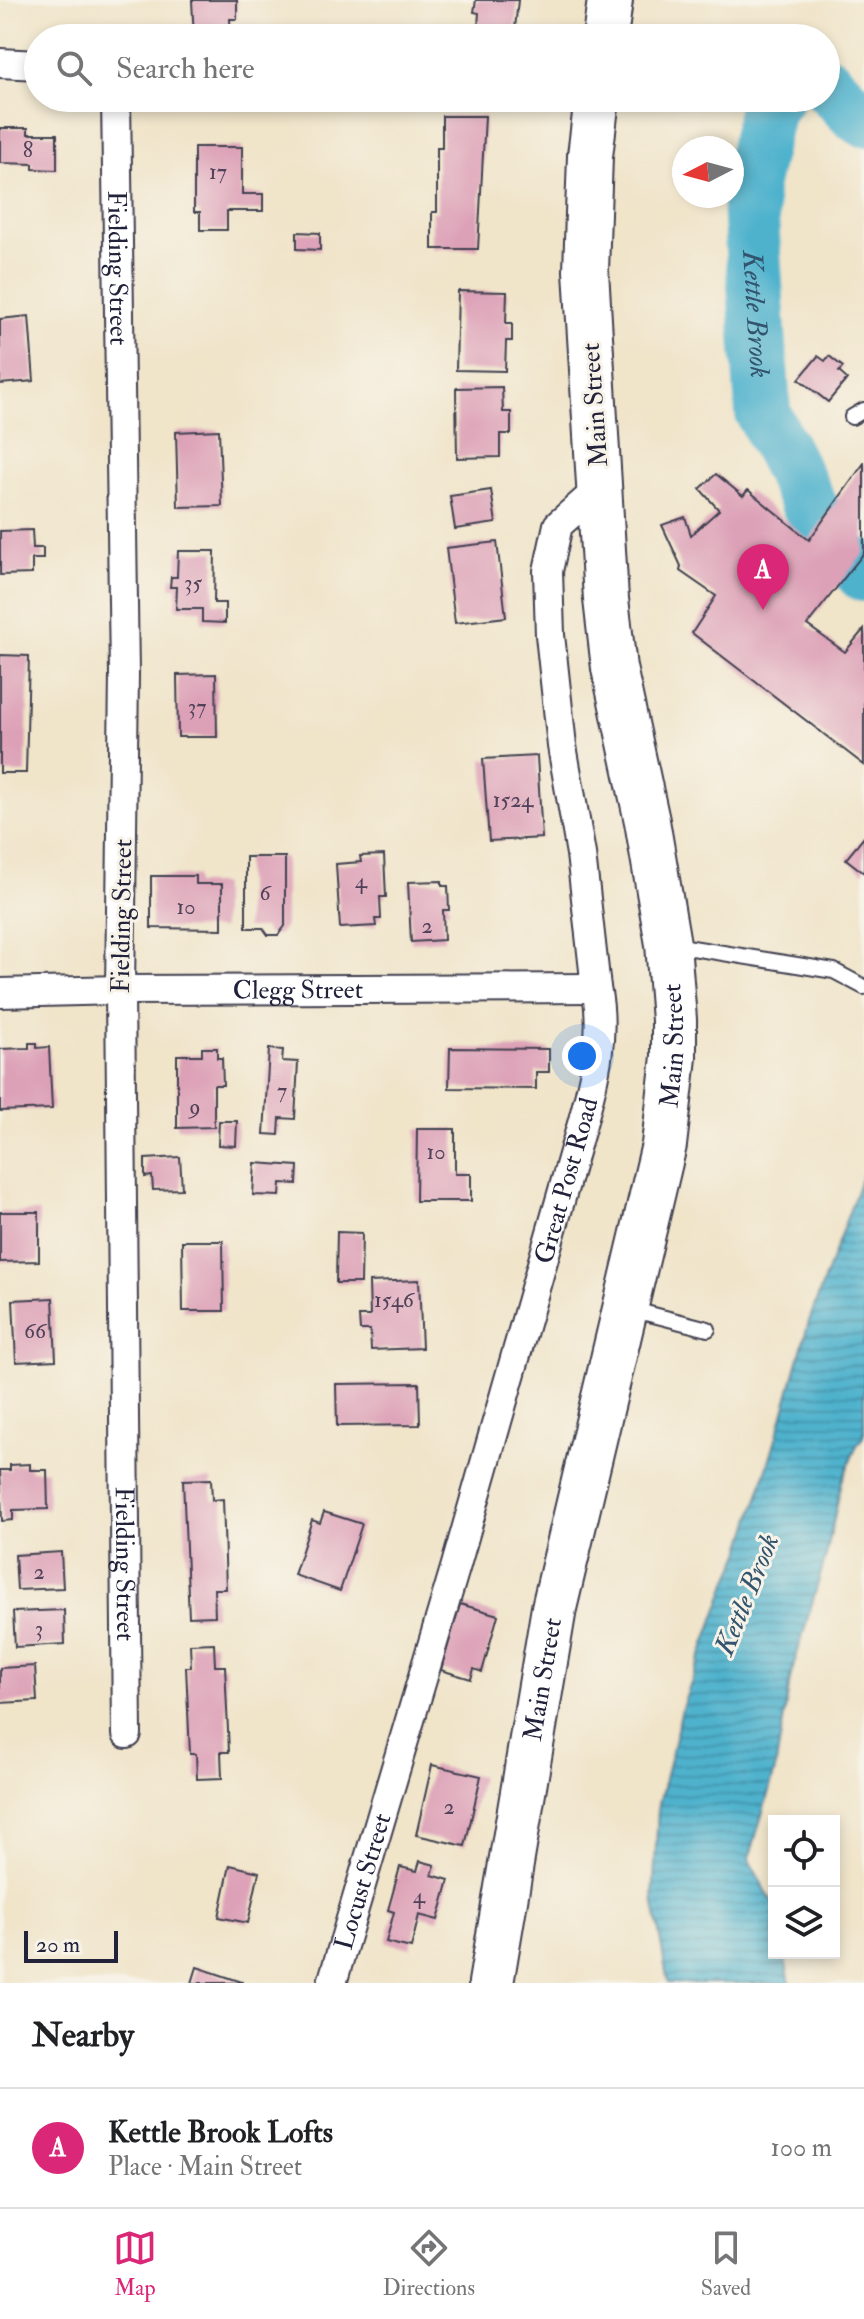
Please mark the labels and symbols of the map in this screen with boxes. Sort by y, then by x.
house number: 8 [23,136,33,164]
north arrow [672,136,744,208]
house number: 17 [209,158,227,186]
street label: Fielding Street [100,191,134,345]
water label: Kettle Brook [734,247,777,379]
street label: Main Street [575,342,615,468]
pin: A [737,544,789,610]
house number: 35 [184,569,202,597]
house number: 37 [188,693,206,721]
house number: 1524 [493,786,534,814]
street label: Fielding Street [105,839,139,993]
house number: 4 [355,867,368,895]
house number: 6 [259,879,272,907]
house number: 10 [176,893,196,921]
house number: 2 [421,912,433,940]
street label: Clegg Street [233,974,363,1007]
street label: Main Street [653,982,691,1109]
your location [562,1036,602,1076]
house number: 7 [277,1077,287,1105]
house number: 9 [187,1093,201,1121]
street label: Great Post Road [528,1094,605,1267]
house number: 10 [426,1138,446,1166]
house number: 1546 [374,1286,416,1314]
house number: 66 [24,1317,48,1345]
street label: Fielding Street [108,1487,141,1641]
water label: Kettle Brook [706,1529,788,1662]
house number: 2 [33,1558,45,1586]
house number: 3 [35,1615,43,1643]
street label: Main Street [517,1616,569,1743]
house number: 2 [443,1793,455,1821]
street label: Locust Street [328,1810,398,1954]
house number: 4 [413,1882,426,1910]
scale bar [24,1927,118,1963]

